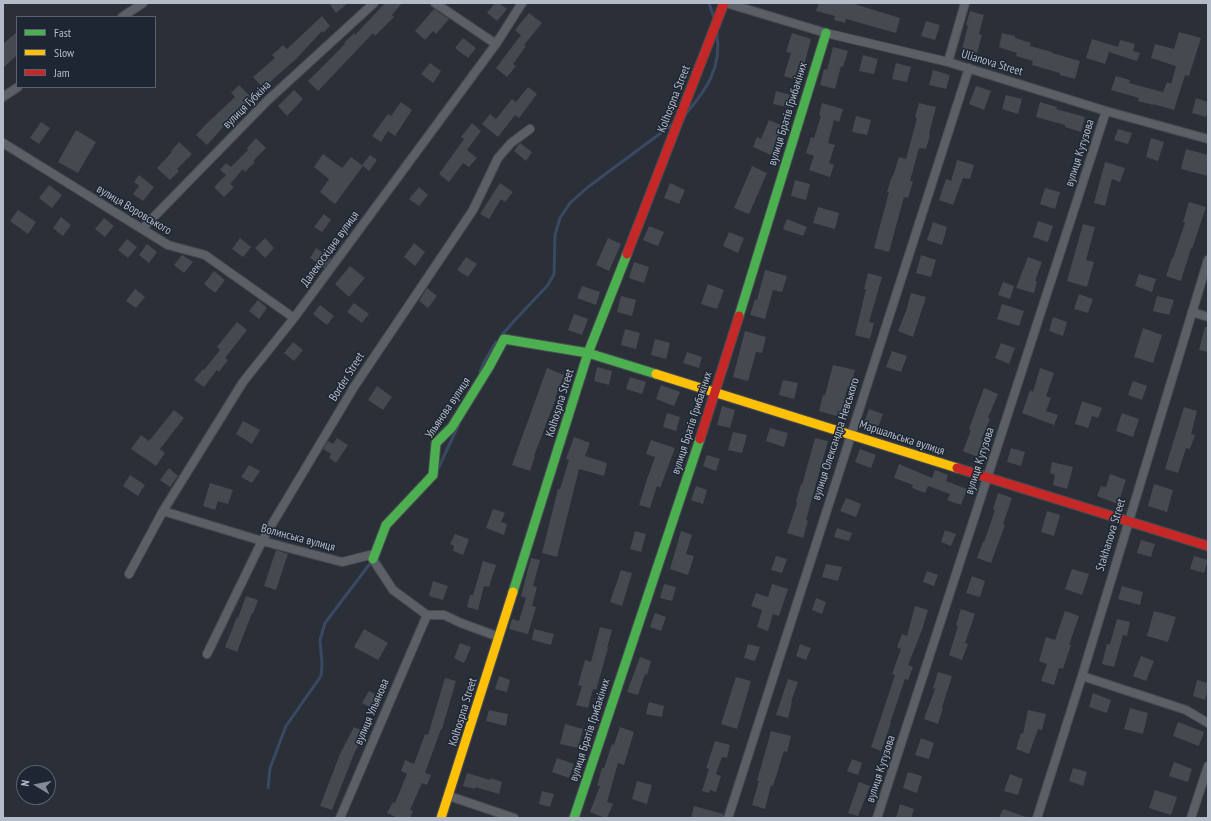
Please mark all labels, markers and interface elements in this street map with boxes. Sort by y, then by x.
legend [16,16,156,88]
text: Fast [54,25,71,40]
text: Slow [54,45,74,60]
street label: Ulianova Street [959,47,1025,79]
street label: вулиця Братів Грибакіних [765,61,811,167]
street label: Kolhospna Street [655,63,693,135]
text: Jam [54,65,70,80]
street label: вулиця Губкіна [220,78,274,132]
street label: вулиця Кутузова [1062,118,1098,188]
street label: вулиця Воровського [94,182,174,238]
street label: Далекосхідна вулиця [298,208,362,290]
street label: Border Street [326,350,368,404]
street label: Kolhospna Street [543,367,577,439]
street label: вулиця Братів Грибакіних [669,370,715,476]
street label: Ульянова вулиця [422,375,474,441]
street label: вулиця Олександра Невського [809,376,863,502]
street label: Маршальська вулиця [857,417,947,459]
street label: вулиця Кутузова [962,426,998,496]
street label: Stakhanova Street [1093,497,1129,573]
street label: Волинська вулиця [259,521,337,555]
street label: Kolhospna Street [446,676,480,748]
street label: вулиця Ульянова [352,677,392,747]
street label: вулиця Братів Грибакіних [567,677,613,783]
street label: вулиця Кутузова [863,734,899,804]
north arrow [16,765,56,805]
text: N [18,779,33,787]

